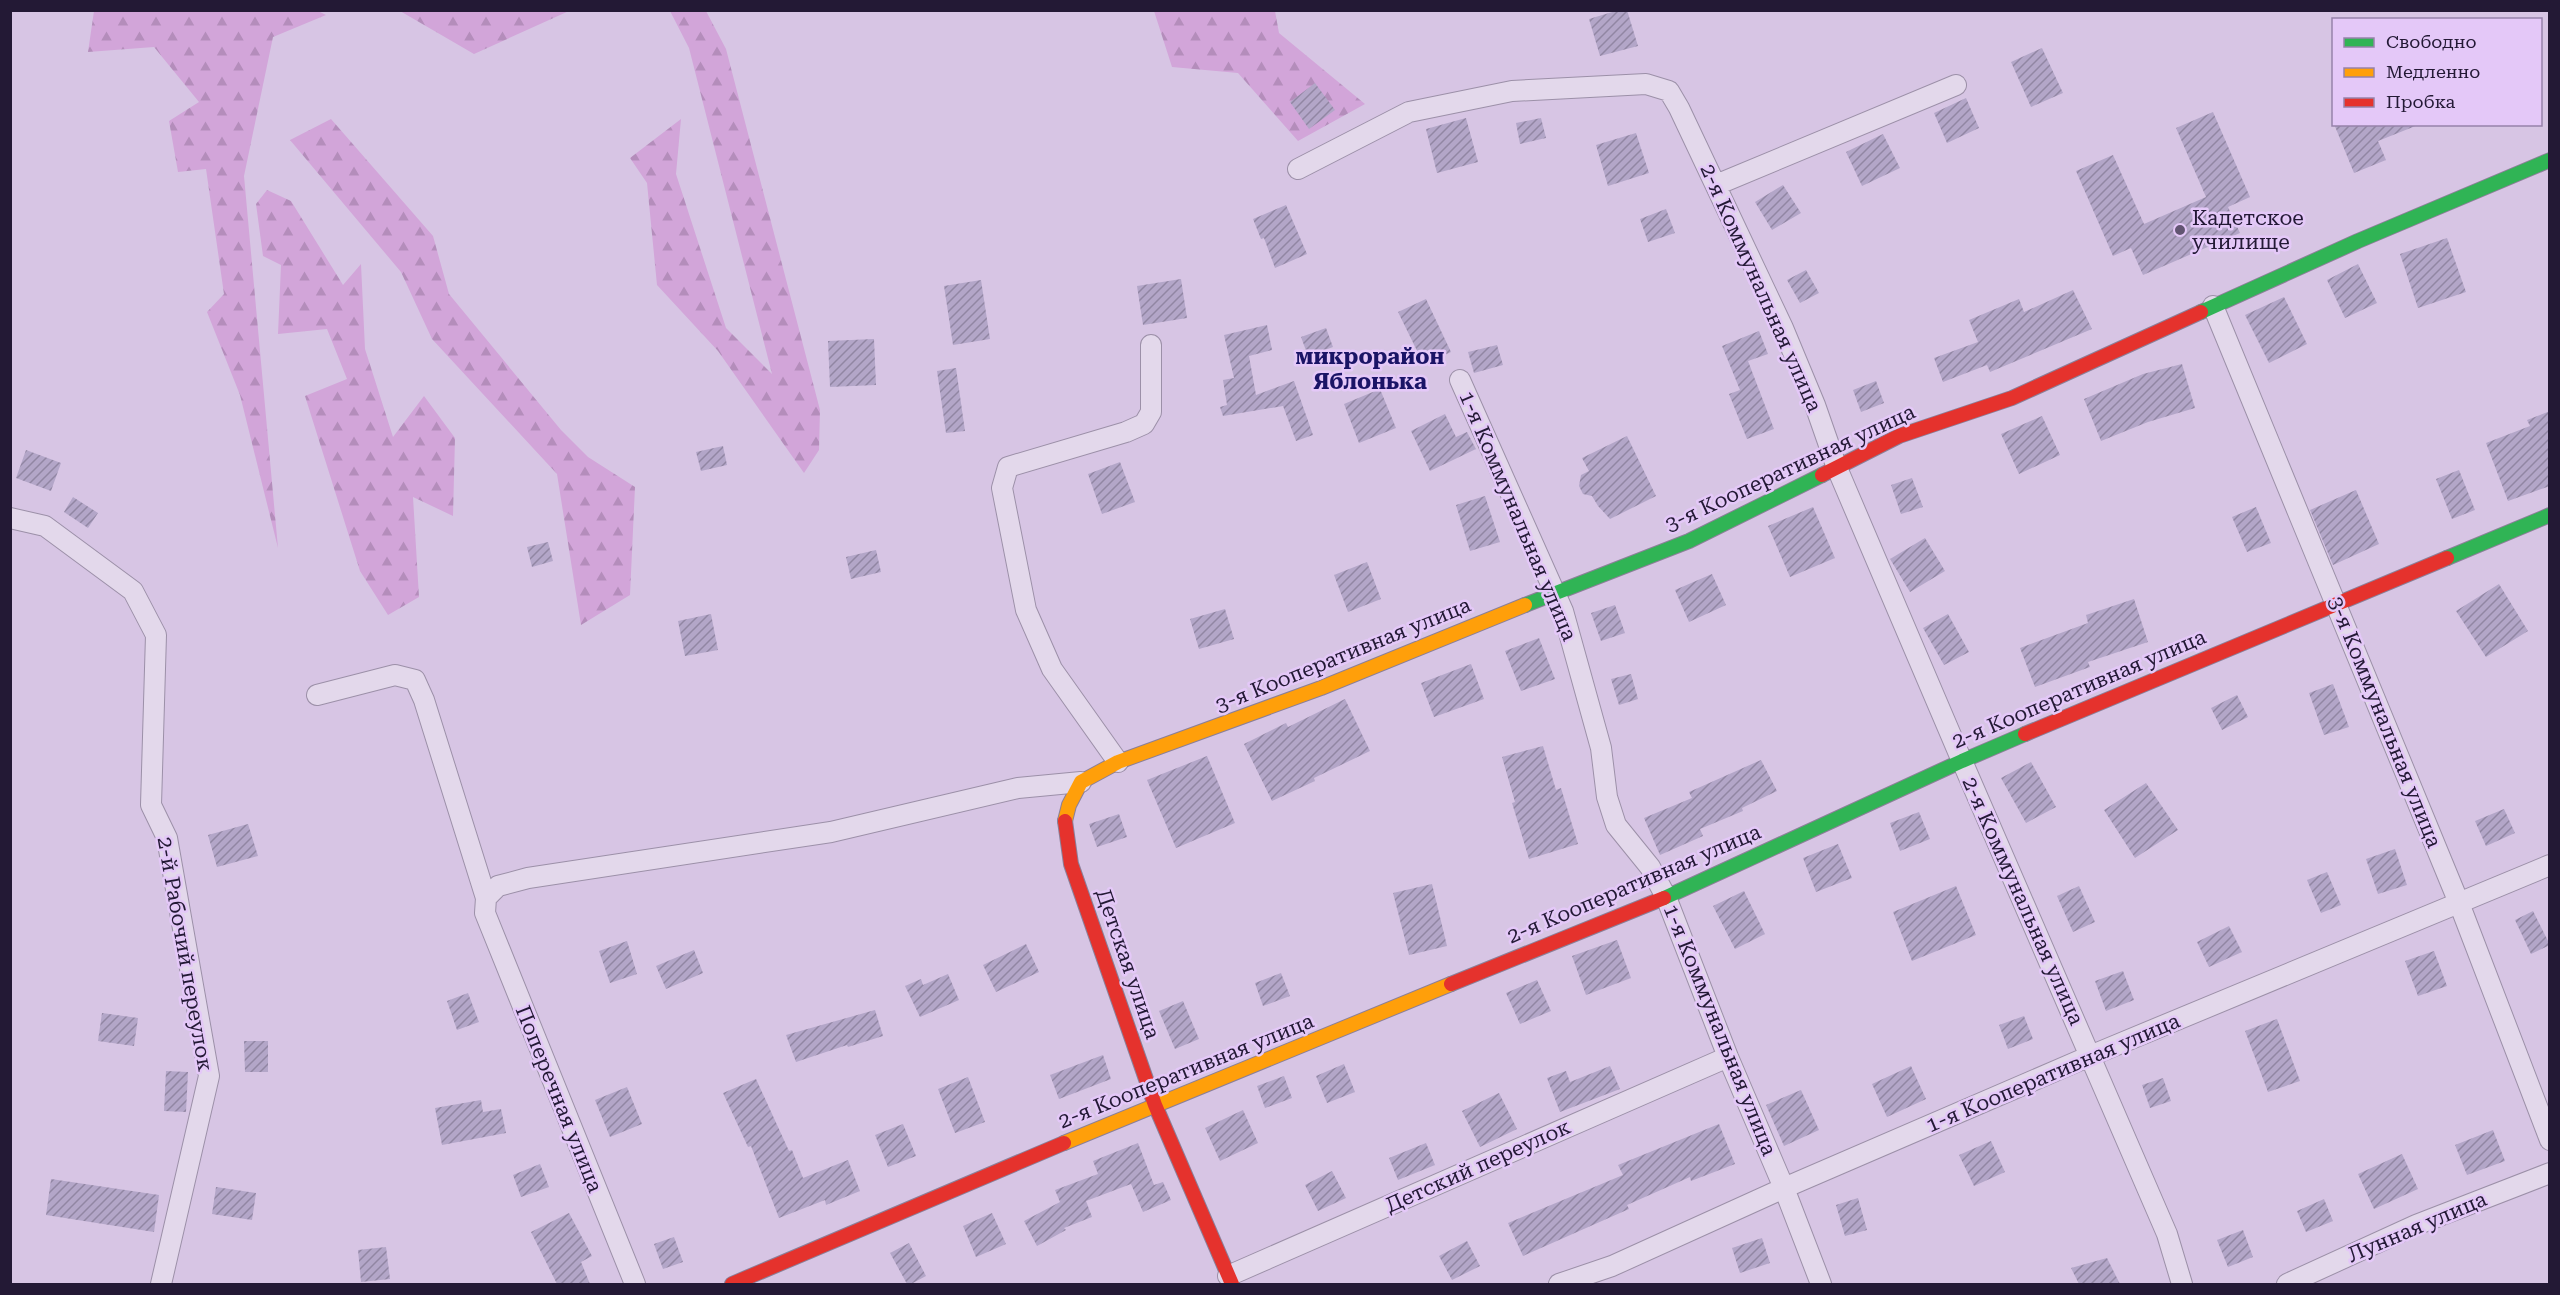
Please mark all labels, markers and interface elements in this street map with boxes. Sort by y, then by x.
legend [2332,18,2542,126]
text: Свободно [2386,31,2476,52]
text: Медленно [2386,61,2480,82]
text: Пробка [2386,91,2455,112]
street label: 2-я Коммунальная улица [1695,160,1827,416]
place label: Кадетское училище [2192,206,2304,254]
marker: Кадетское училище [2173,223,2187,237]
district label: микрорайон Яблонька [1296,344,1445,394]
street label: 1-я Коммунальная улица [1454,388,1582,645]
street label: 3-я Кооперативная улица [1661,399,1919,537]
street label: 3-я Кооперативная улица [1212,592,1475,717]
street label: 3-я Коммунальная улица [2324,593,2447,852]
street label: 2-я Кооперативная улица [1949,624,2210,753]
street label: 2-я Коммунальная улица [1957,773,2089,1029]
street label: 2-я Кооперативная улица [1504,819,1765,948]
street label: 2-й Рабочий переулок [153,835,217,1073]
street label: Детская улица [1091,886,1165,1043]
street label: 1-я Коммунальная улица [1659,901,1782,1160]
street label: Поперечная улица [511,1002,608,1196]
street label: 2-я Кооперативная улица [1055,1008,1318,1133]
street label: 1-я Кооперативная улица [1923,1008,2184,1137]
street label: Детский переулок [1382,1114,1574,1218]
street label: Лунная улица [2344,1187,2491,1267]

